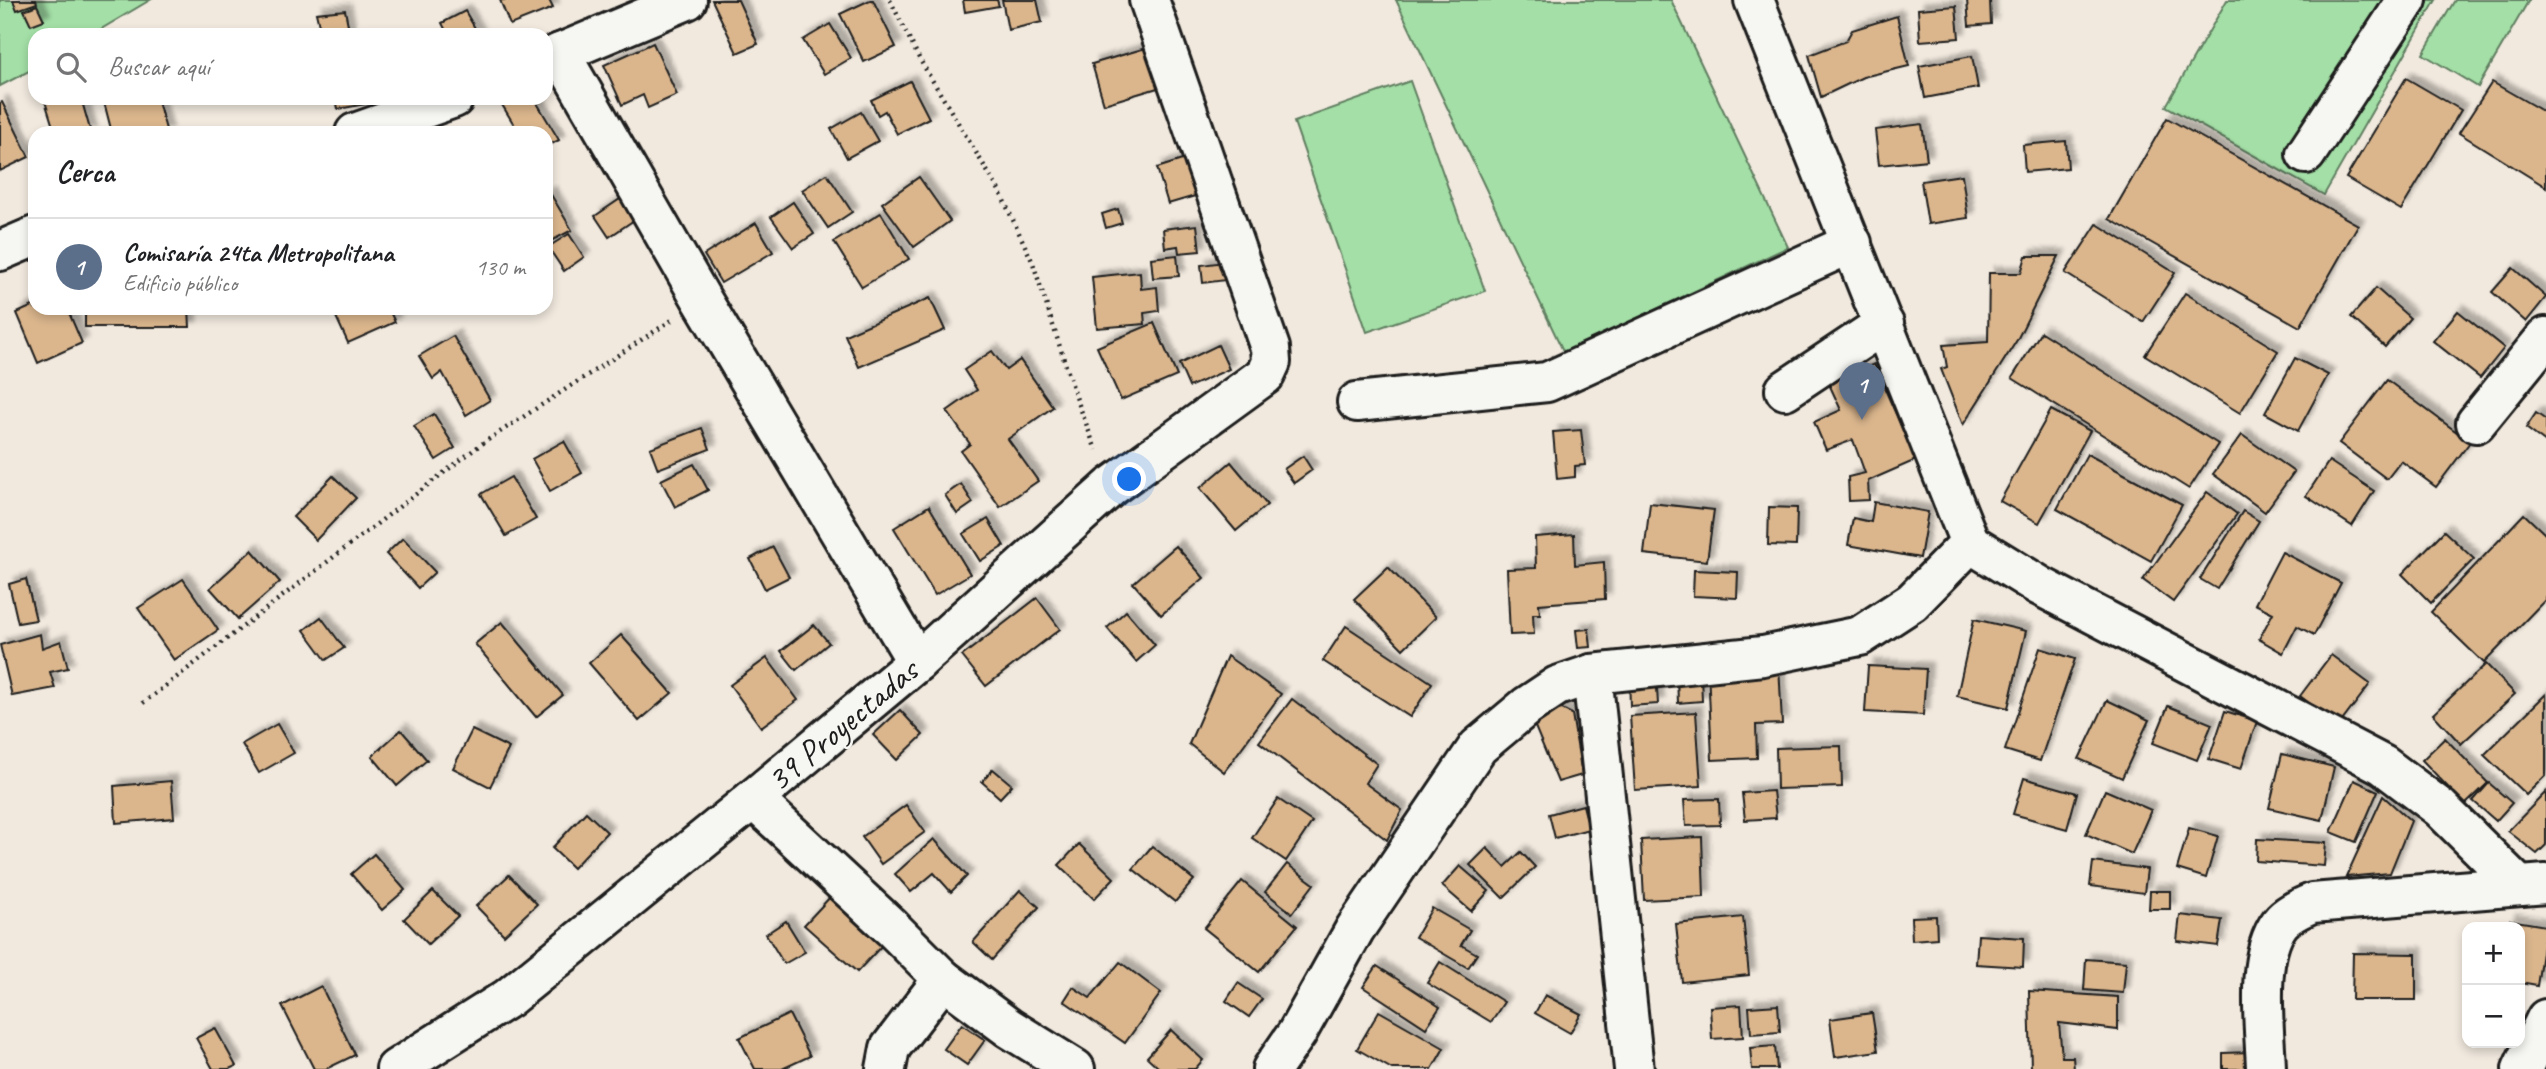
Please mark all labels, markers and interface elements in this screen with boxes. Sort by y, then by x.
search box [28,28,553,105]
icon: search [52,48,90,86]
text: Buscar aquí [108,50,210,83]
text: Cerca [56,153,114,191]
text: Comisaría 24ta Metropolitana [123,236,394,269]
text: 1 [74,253,84,282]
text: 130 m [476,253,525,282]
text: Edificio público [123,269,237,298]
pin: 1 [1839,362,1885,420]
your location [1112,462,1146,496]
street label: 39 Proyectadas [757,647,929,802]
map controls [2462,922,2525,1048]
button: + [2462,922,2525,985]
button: − [2462,985,2525,1048]

